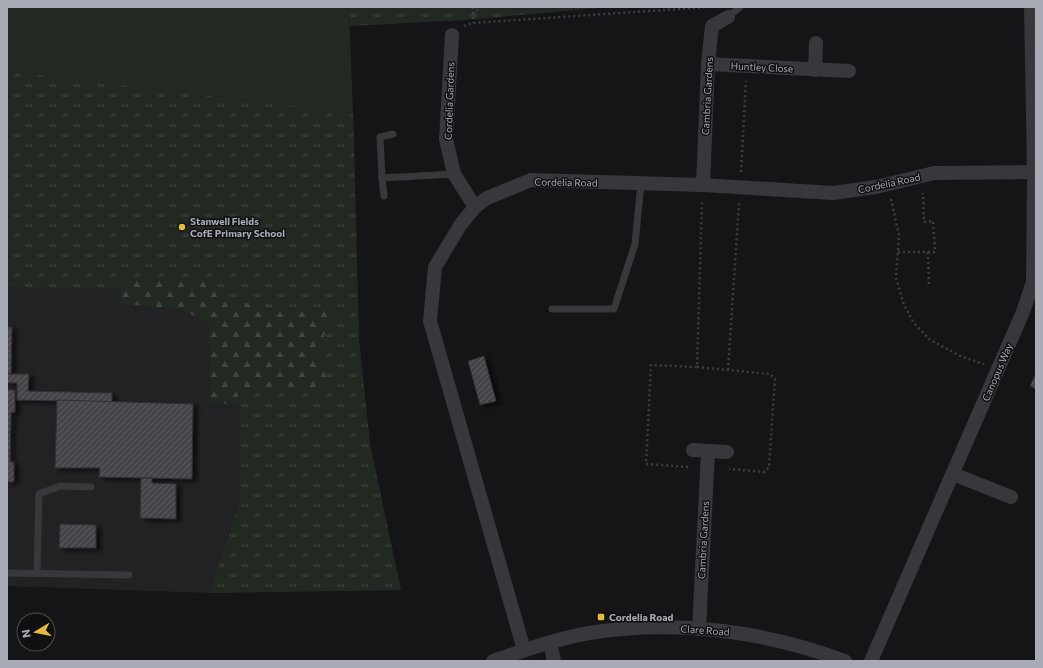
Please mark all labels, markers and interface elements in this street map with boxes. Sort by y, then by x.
street label: Cambria Gardens [699,56,715,135]
street label: Huntley Close [730,59,794,75]
street label: Cordelia Gardens [442,62,456,140]
street label: Cordelia Road [857,171,921,195]
street label: Cordelia Road [534,175,598,189]
place label: Stanwell Fields CofE Primary School [190,215,285,239]
marker: Stanwell Fields CofE Primary School [177,222,187,232]
street label: Canopus Way [979,341,1015,403]
street label: Cambria Gardens [695,500,711,579]
place label: Cordelia Road [609,611,673,623]
north arrow [16,612,56,652]
marker: Cordelia Road [596,612,606,622]
street label: Clare Road [680,622,730,638]
text: N [19,629,33,639]

